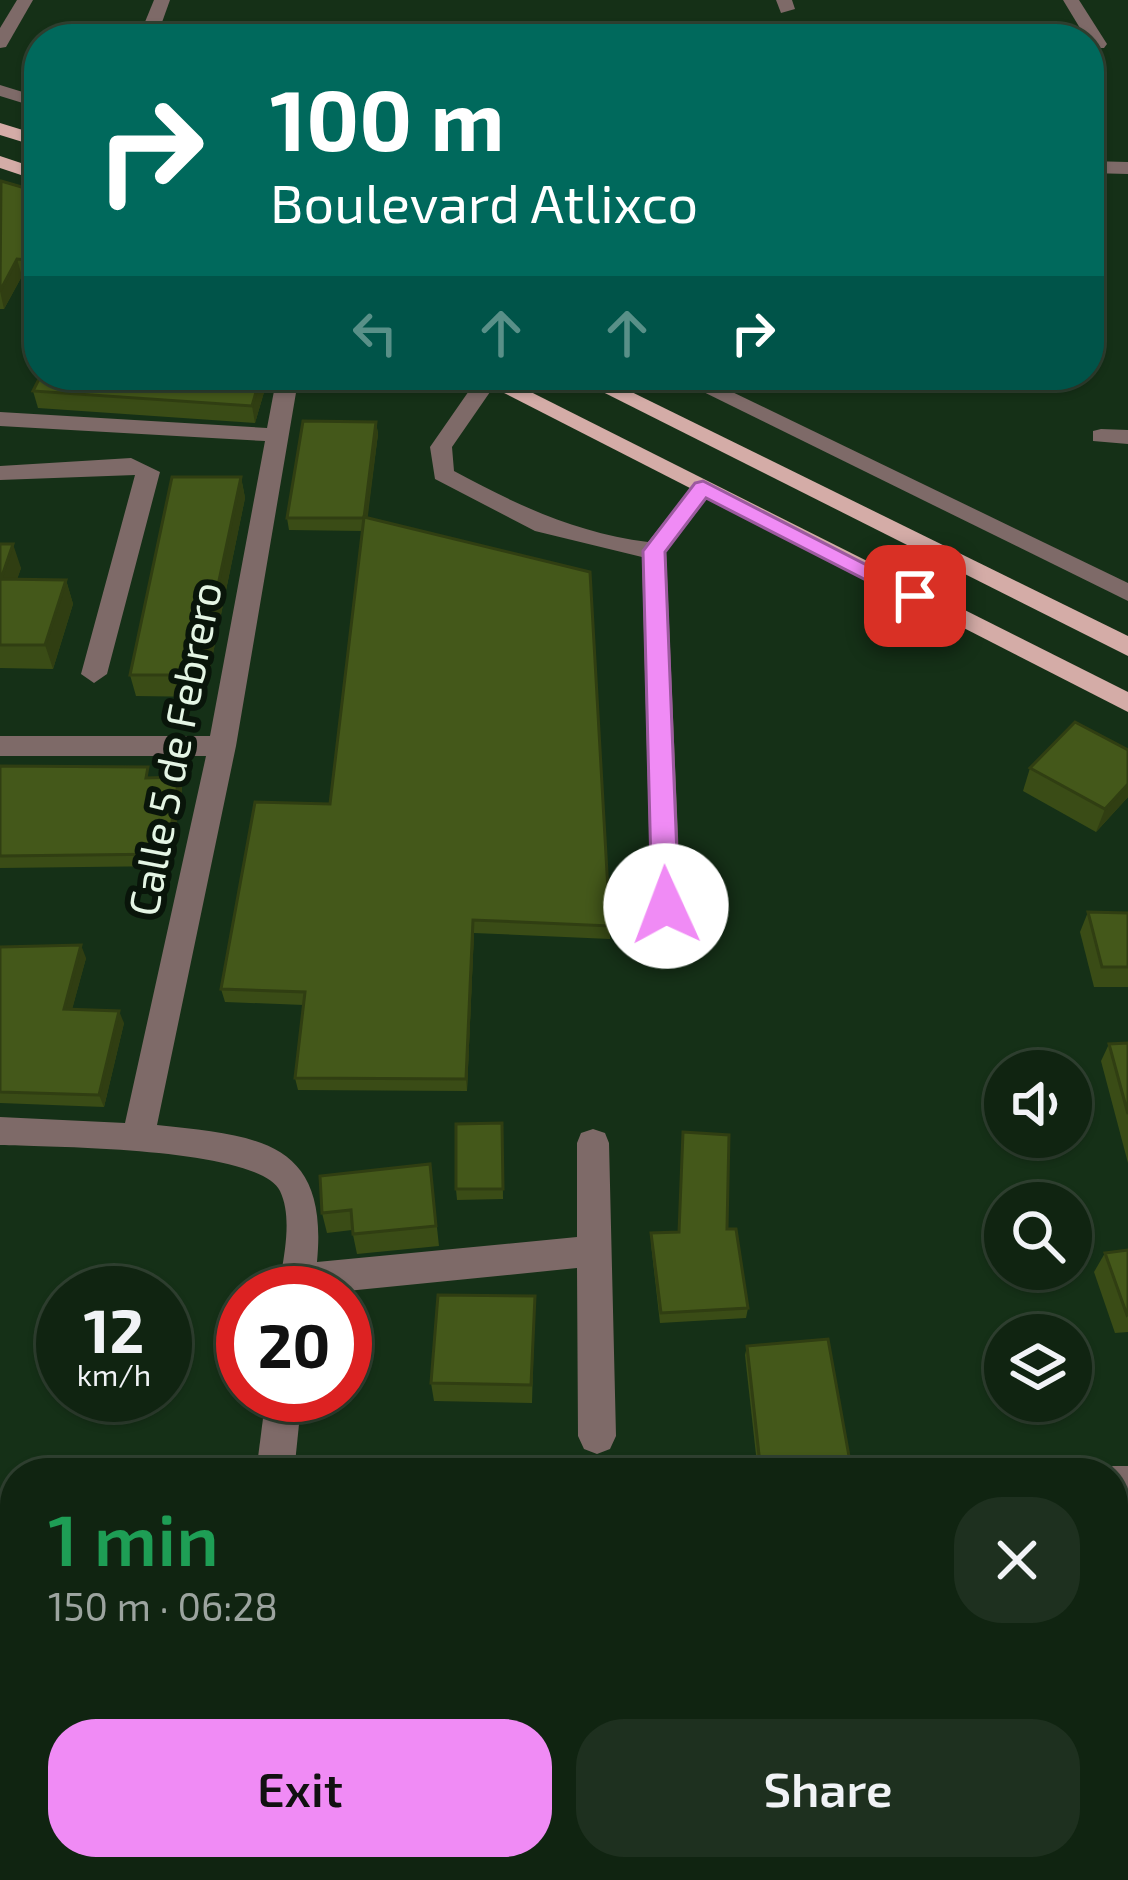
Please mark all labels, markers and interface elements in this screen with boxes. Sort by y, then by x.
text: 100 m [270,67,504,168]
icon: right [72,72,228,228]
text: Boulevard Atlixco [270,169,698,234]
icon: left [342,300,408,366]
icon: ahead [468,300,534,366]
icon: ahead [594,300,660,366]
icon: right [720,300,786,366]
pin [864,545,966,647]
icon: arrive [882,563,948,629]
street label: Calle 5 de Febrero [116,577,230,920]
position arrow [603,843,729,969]
map controls [984,1050,1092,1422]
button: sound [984,1050,1092,1158]
button: search [984,1182,1092,1290]
speed limit sign: 20 [216,1266,372,1422]
text: 12 [84,1293,144,1365]
button: layers [984,1314,1092,1422]
text: km/h [77,1356,151,1392]
text: 1 min [48,1494,219,1580]
button: close [954,1497,1080,1623]
text: 150 m · 06:28 [48,1582,278,1629]
button: Exit [48,1719,552,1857]
button: Share [576,1719,1080,1857]

